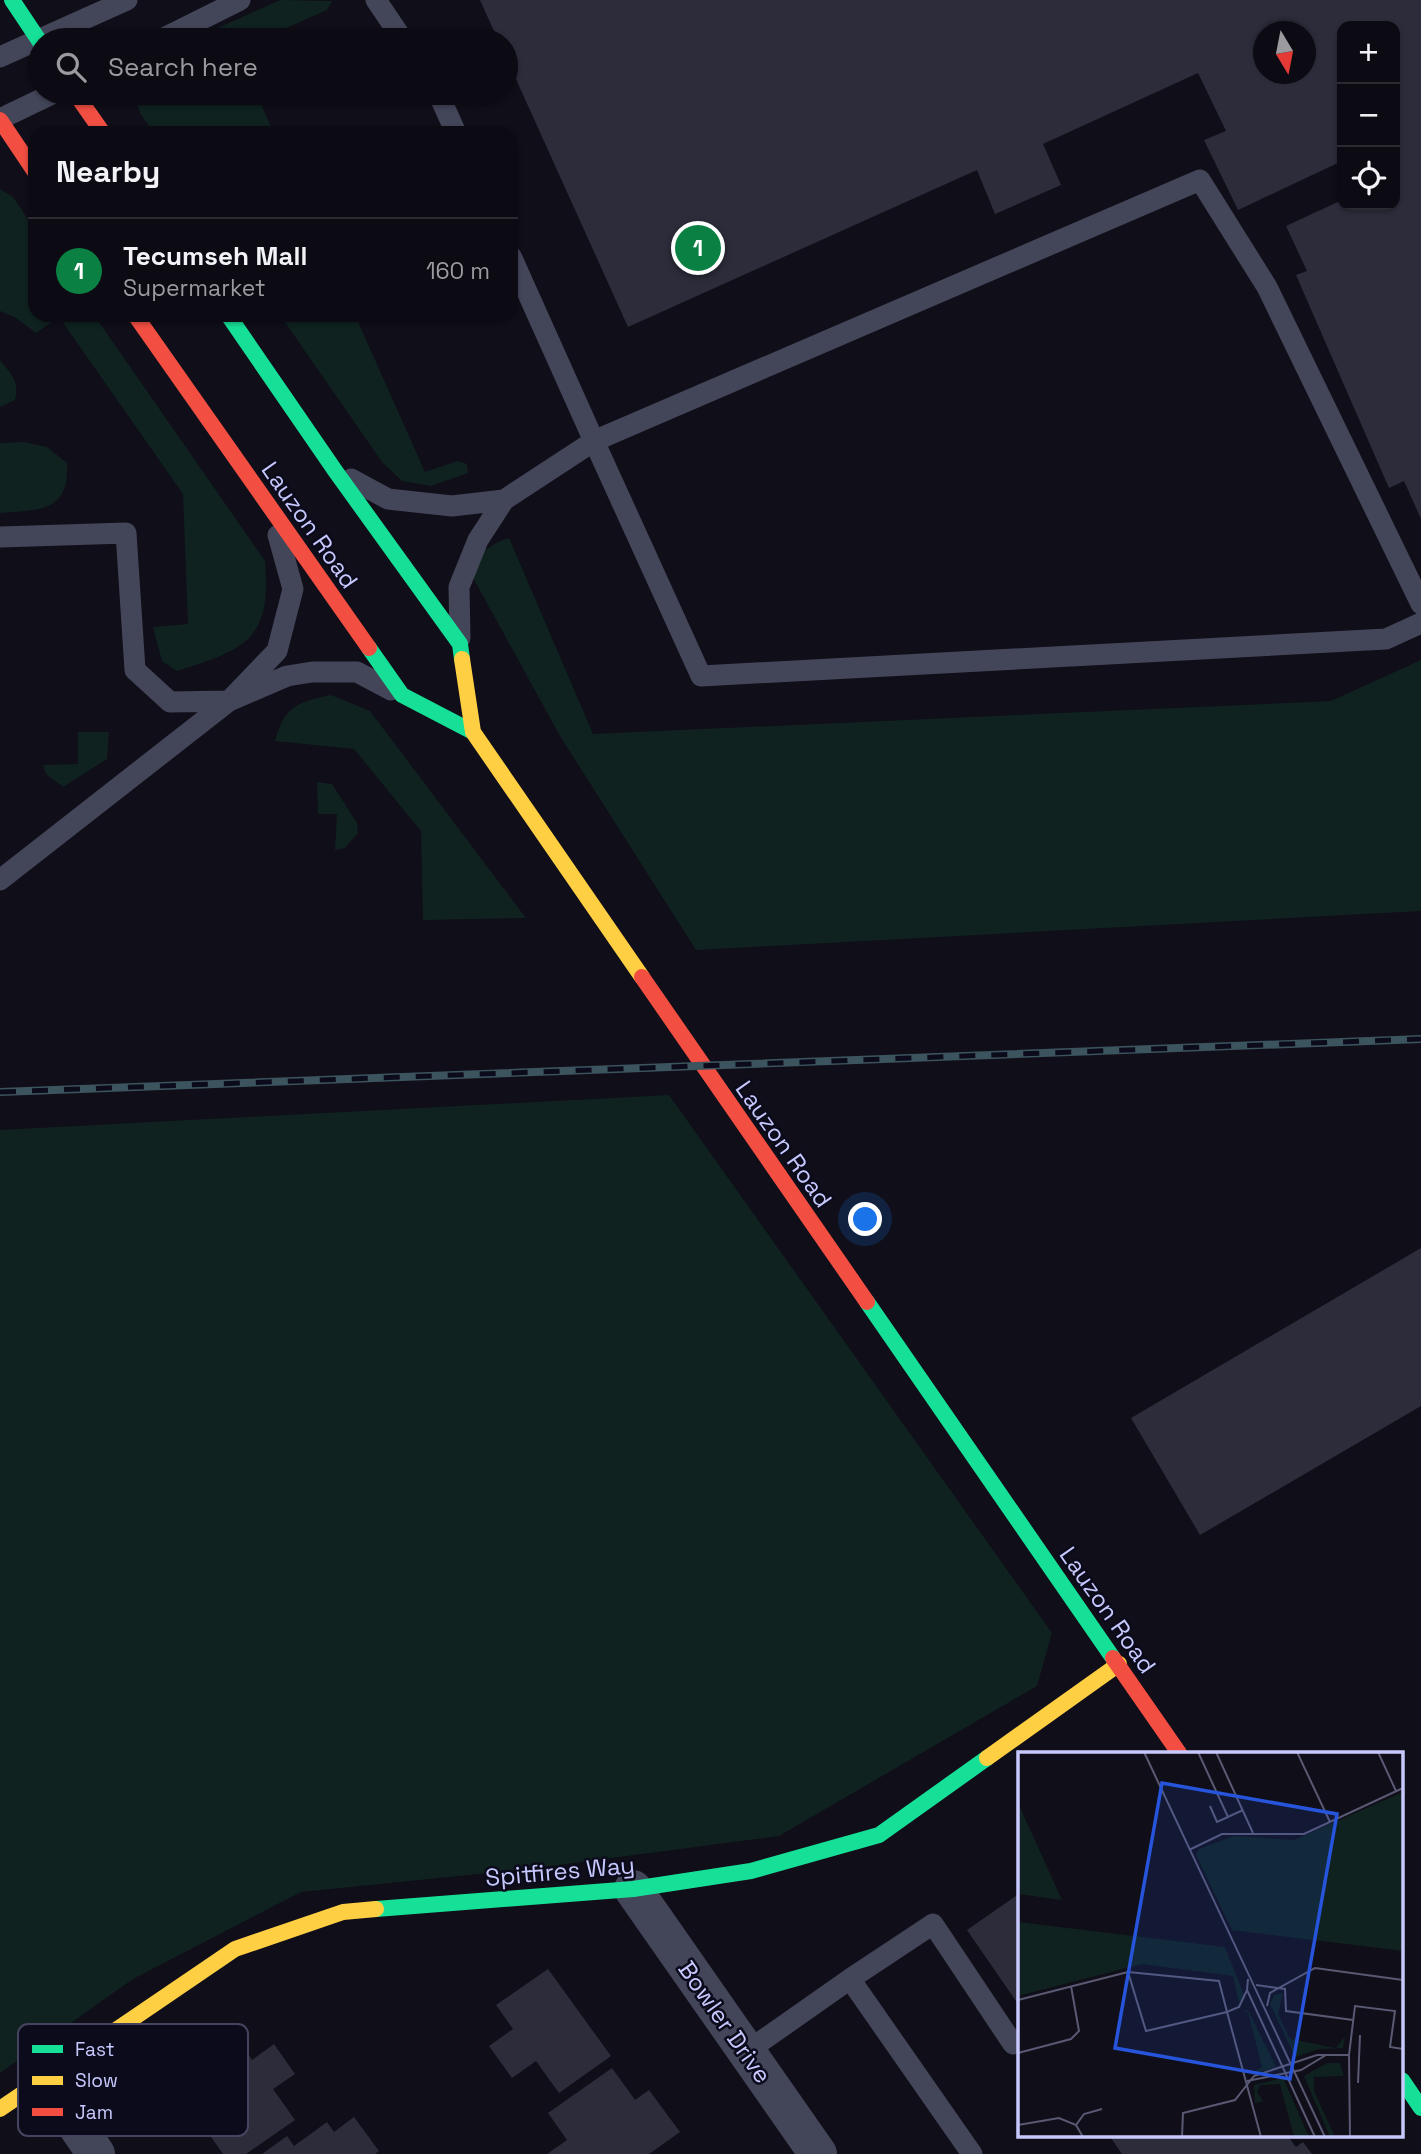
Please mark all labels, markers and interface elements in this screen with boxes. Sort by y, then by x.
north arrow [1253,21,1316,84]
map controls [1337,21,1400,210]
button: + [1337,21,1400,84]
search box [28,28,518,105]
icon: search [52,48,90,86]
text: Search here [108,50,258,84]
button: − [1337,84,1400,147]
button: locate [1337,147,1400,210]
text: Nearby [56,152,160,191]
pin: 1 [675,222,721,274]
text: Tecumseh Mall [123,239,307,273]
text: 1 [74,256,84,286]
text: 160 m [426,256,490,286]
text: Supermarket [123,273,265,303]
street label: Lauzon Road [255,456,365,594]
street label: Lauzon Road [729,1075,839,1213]
your location [848,1202,882,1236]
street label: Lauzon Road [1053,1541,1163,1679]
inset map [1018,1752,1404,2136]
street label: Spitfires Way [484,1849,636,1893]
street label: Bowler Drive [671,1955,779,2089]
legend [18,2024,248,2136]
text: Fast [75,2037,115,2062]
text: Slow [75,2068,118,2093]
text: Jam [75,2100,113,2125]

